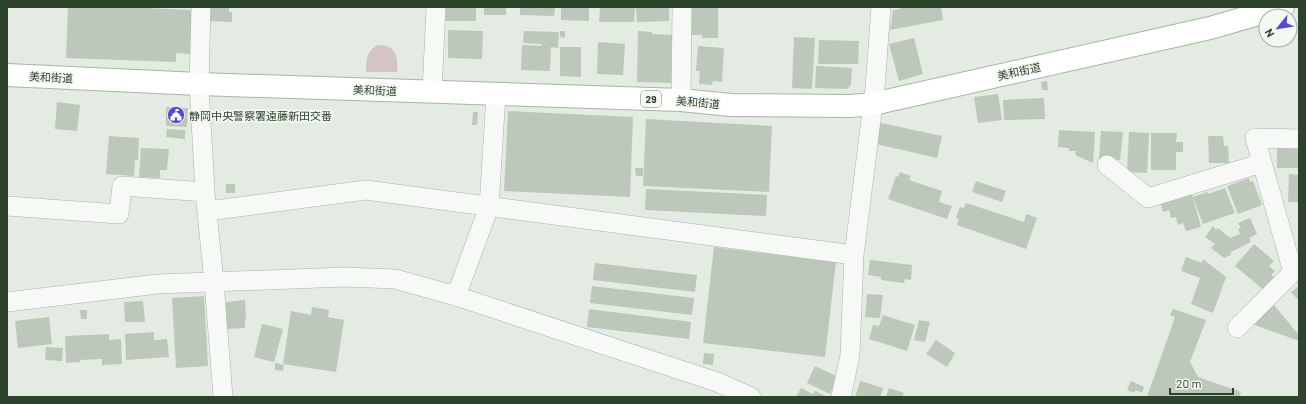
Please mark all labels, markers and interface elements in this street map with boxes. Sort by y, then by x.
north arrow [1258,8,1298,48]
text: N [1261,27,1276,40]
street label: 美和街道 [996,60,1042,82]
street label: 美和街道 [29,69,73,85]
street label: 美和街道 [353,83,397,97]
road number: 29 [641,91,661,107]
street label: 美和街道 [676,94,720,110]
public building icon: 静岡中央警察署遠藤新田交番 [166,105,186,125]
place label: 静岡中央警察署遠藤新田交番 [189,109,332,122]
scale bar [1170,370,1233,396]
text: 20 m [1176,376,1202,390]

